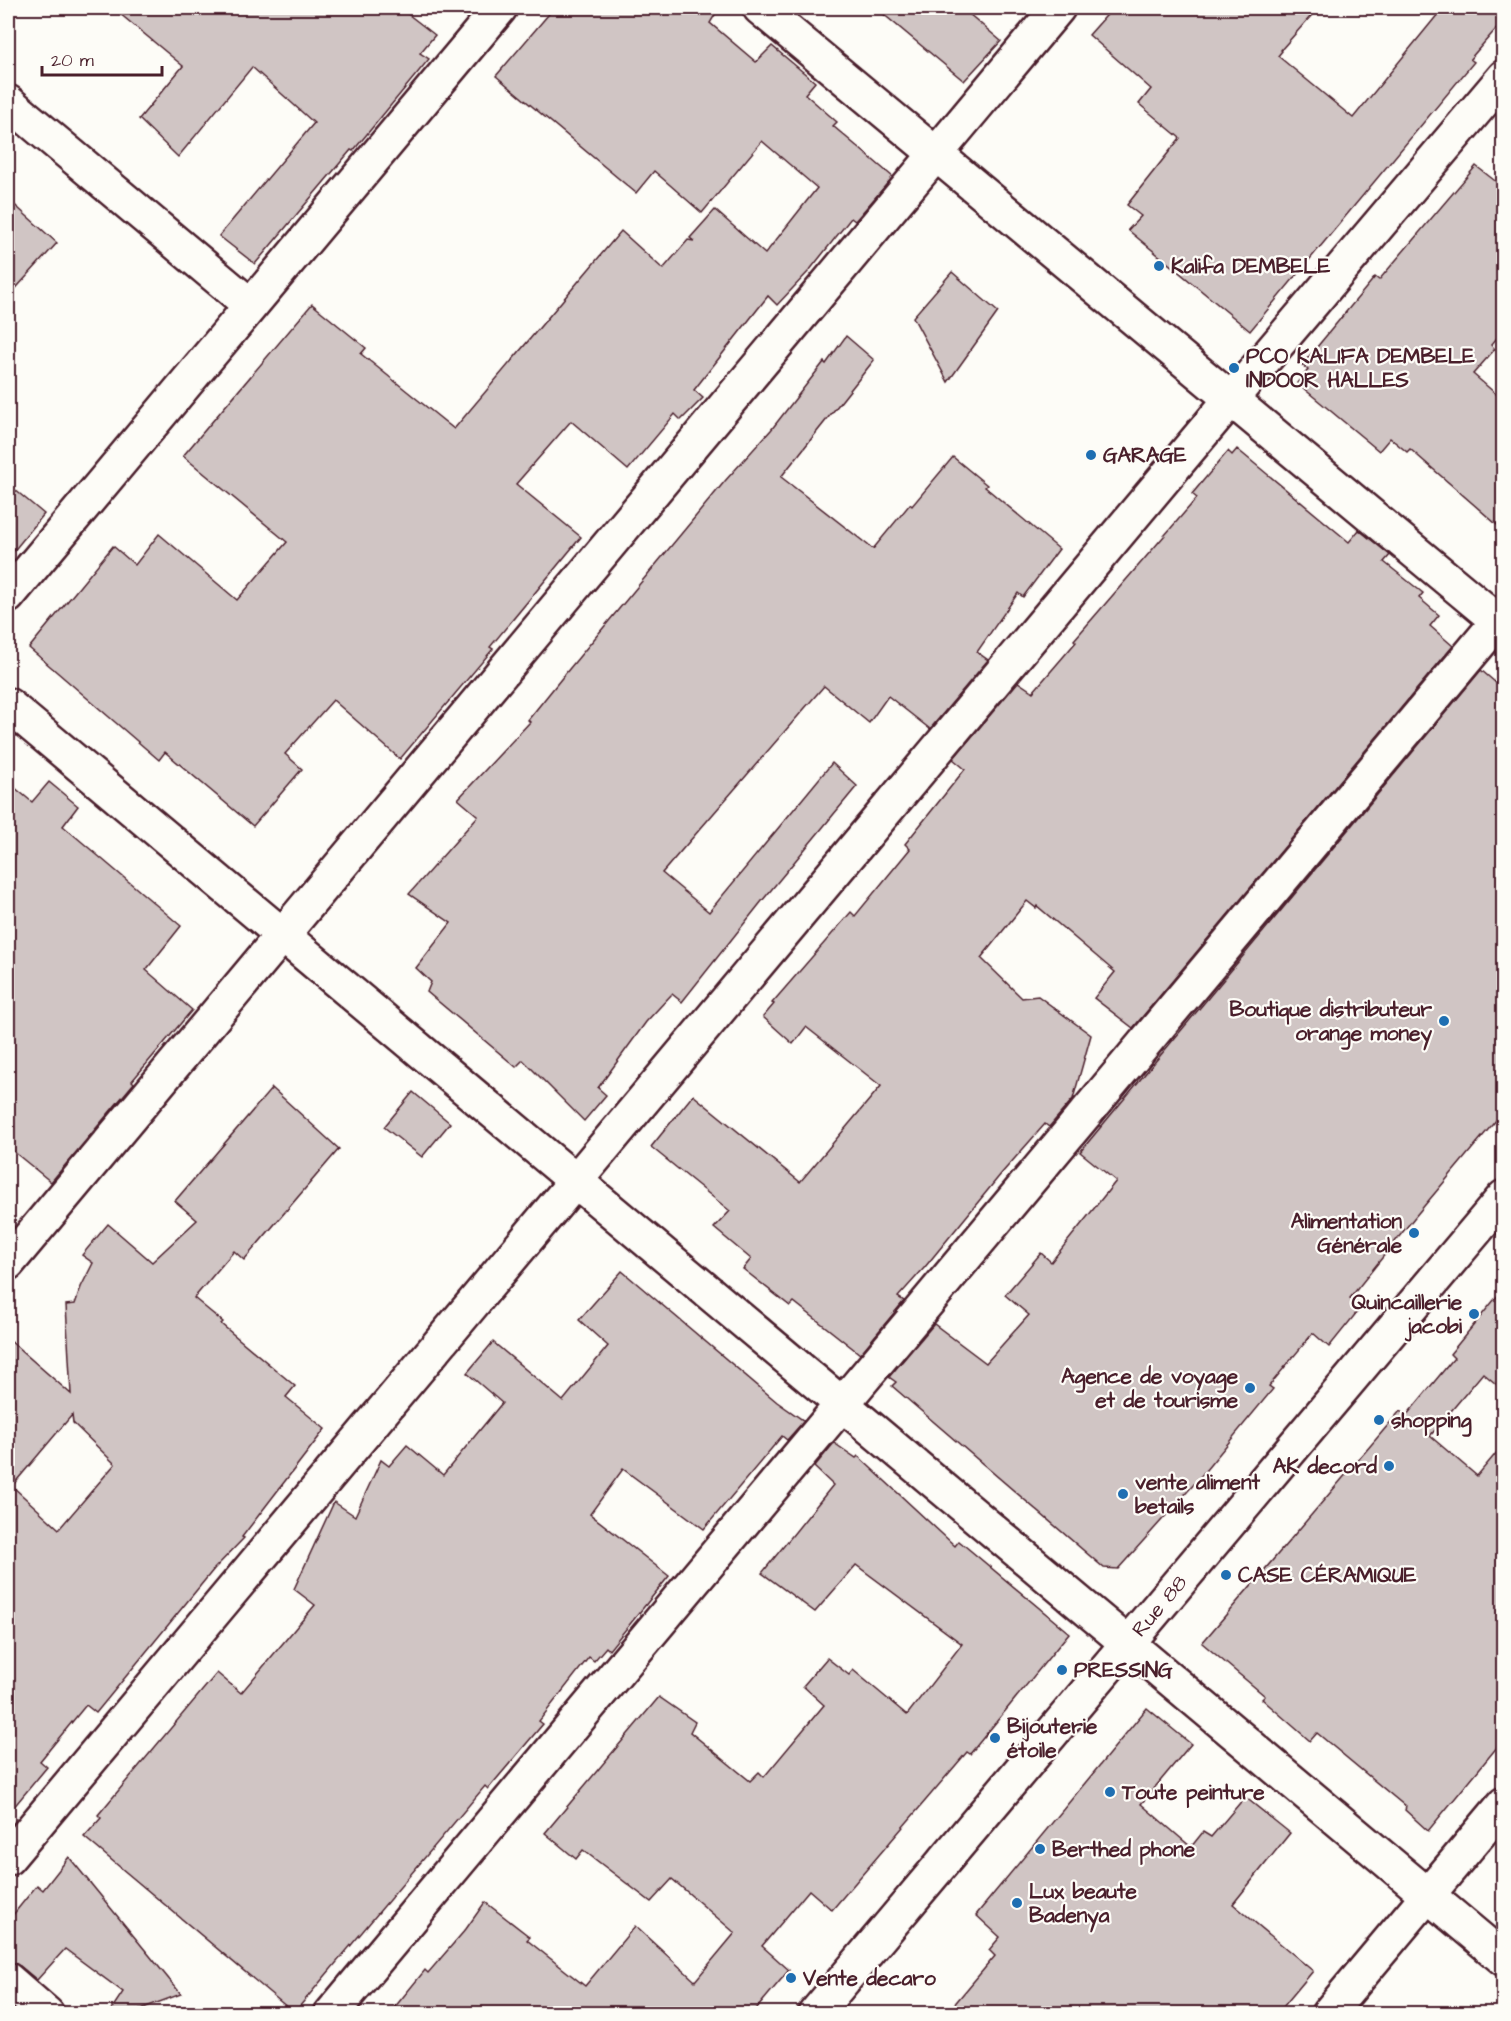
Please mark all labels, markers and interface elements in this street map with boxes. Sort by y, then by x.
scale bar [42,39,162,77]
text: 20 m [51,48,94,73]
place label: Kalifa DEMBELE [1171,252,1331,281]
marker: Kalifa DEMBELE [1152,259,1166,273]
place label: PCO KALIFA DEMBELE INDOOR HALLES [1246,342,1475,395]
marker: PCO KALIFA DEMBELE INDOOR HALLES [1227,361,1241,375]
place label: GARAGE [1103,441,1187,470]
marker: GARAGE [1084,448,1098,462]
place label: Boutique distributeur orange money [1229,995,1432,1051]
marker: Boutique distributeur orange money [1437,1014,1451,1028]
place label: Alimentation Générale [1291,1207,1403,1260]
marker: Alimentation Générale [1407,1226,1421,1240]
place label: Quincaillerie jacobi [1351,1288,1463,1342]
marker: Quincaillerie jacobi [1467,1307,1481,1321]
place label: Agence de voyage et de tourisme [1061,1362,1239,1415]
marker: Agence de voyage et de tourisme [1243,1381,1257,1395]
place label: shopping [1391,1406,1472,1437]
marker: shopping [1372,1413,1386,1427]
place label: AK decord [1273,1452,1377,1481]
marker: AK decord [1382,1459,1396,1473]
place label: vente aliment betails [1135,1468,1260,1521]
marker: vente aliment betails [1116,1487,1130,1501]
place label: CASE CÉRAMIQUE [1238,1561,1417,1590]
street label: Rue 88 [1125,1568,1194,1643]
marker: CASE CÉRAMIQUE [1219,1568,1233,1582]
place label: PRESSING [1074,1656,1173,1685]
marker: PRESSING [1055,1663,1069,1677]
place label: Bijouterie étoile [1007,1712,1098,1765]
marker: Bijouterie étoile [988,1731,1002,1745]
place label: Toute peinture [1121,1778,1265,1808]
marker: Toute peinture [1103,1785,1117,1799]
place label: Berthed phone [1052,1835,1196,1865]
marker: Berthed phone [1033,1842,1047,1856]
place label: Lux beaute Badenya [1029,1877,1137,1933]
marker: Lux beaute Badenya [1010,1896,1024,1910]
place label: Vente decaro [802,1964,936,1993]
marker: Vente decaro [784,1971,798,1985]

